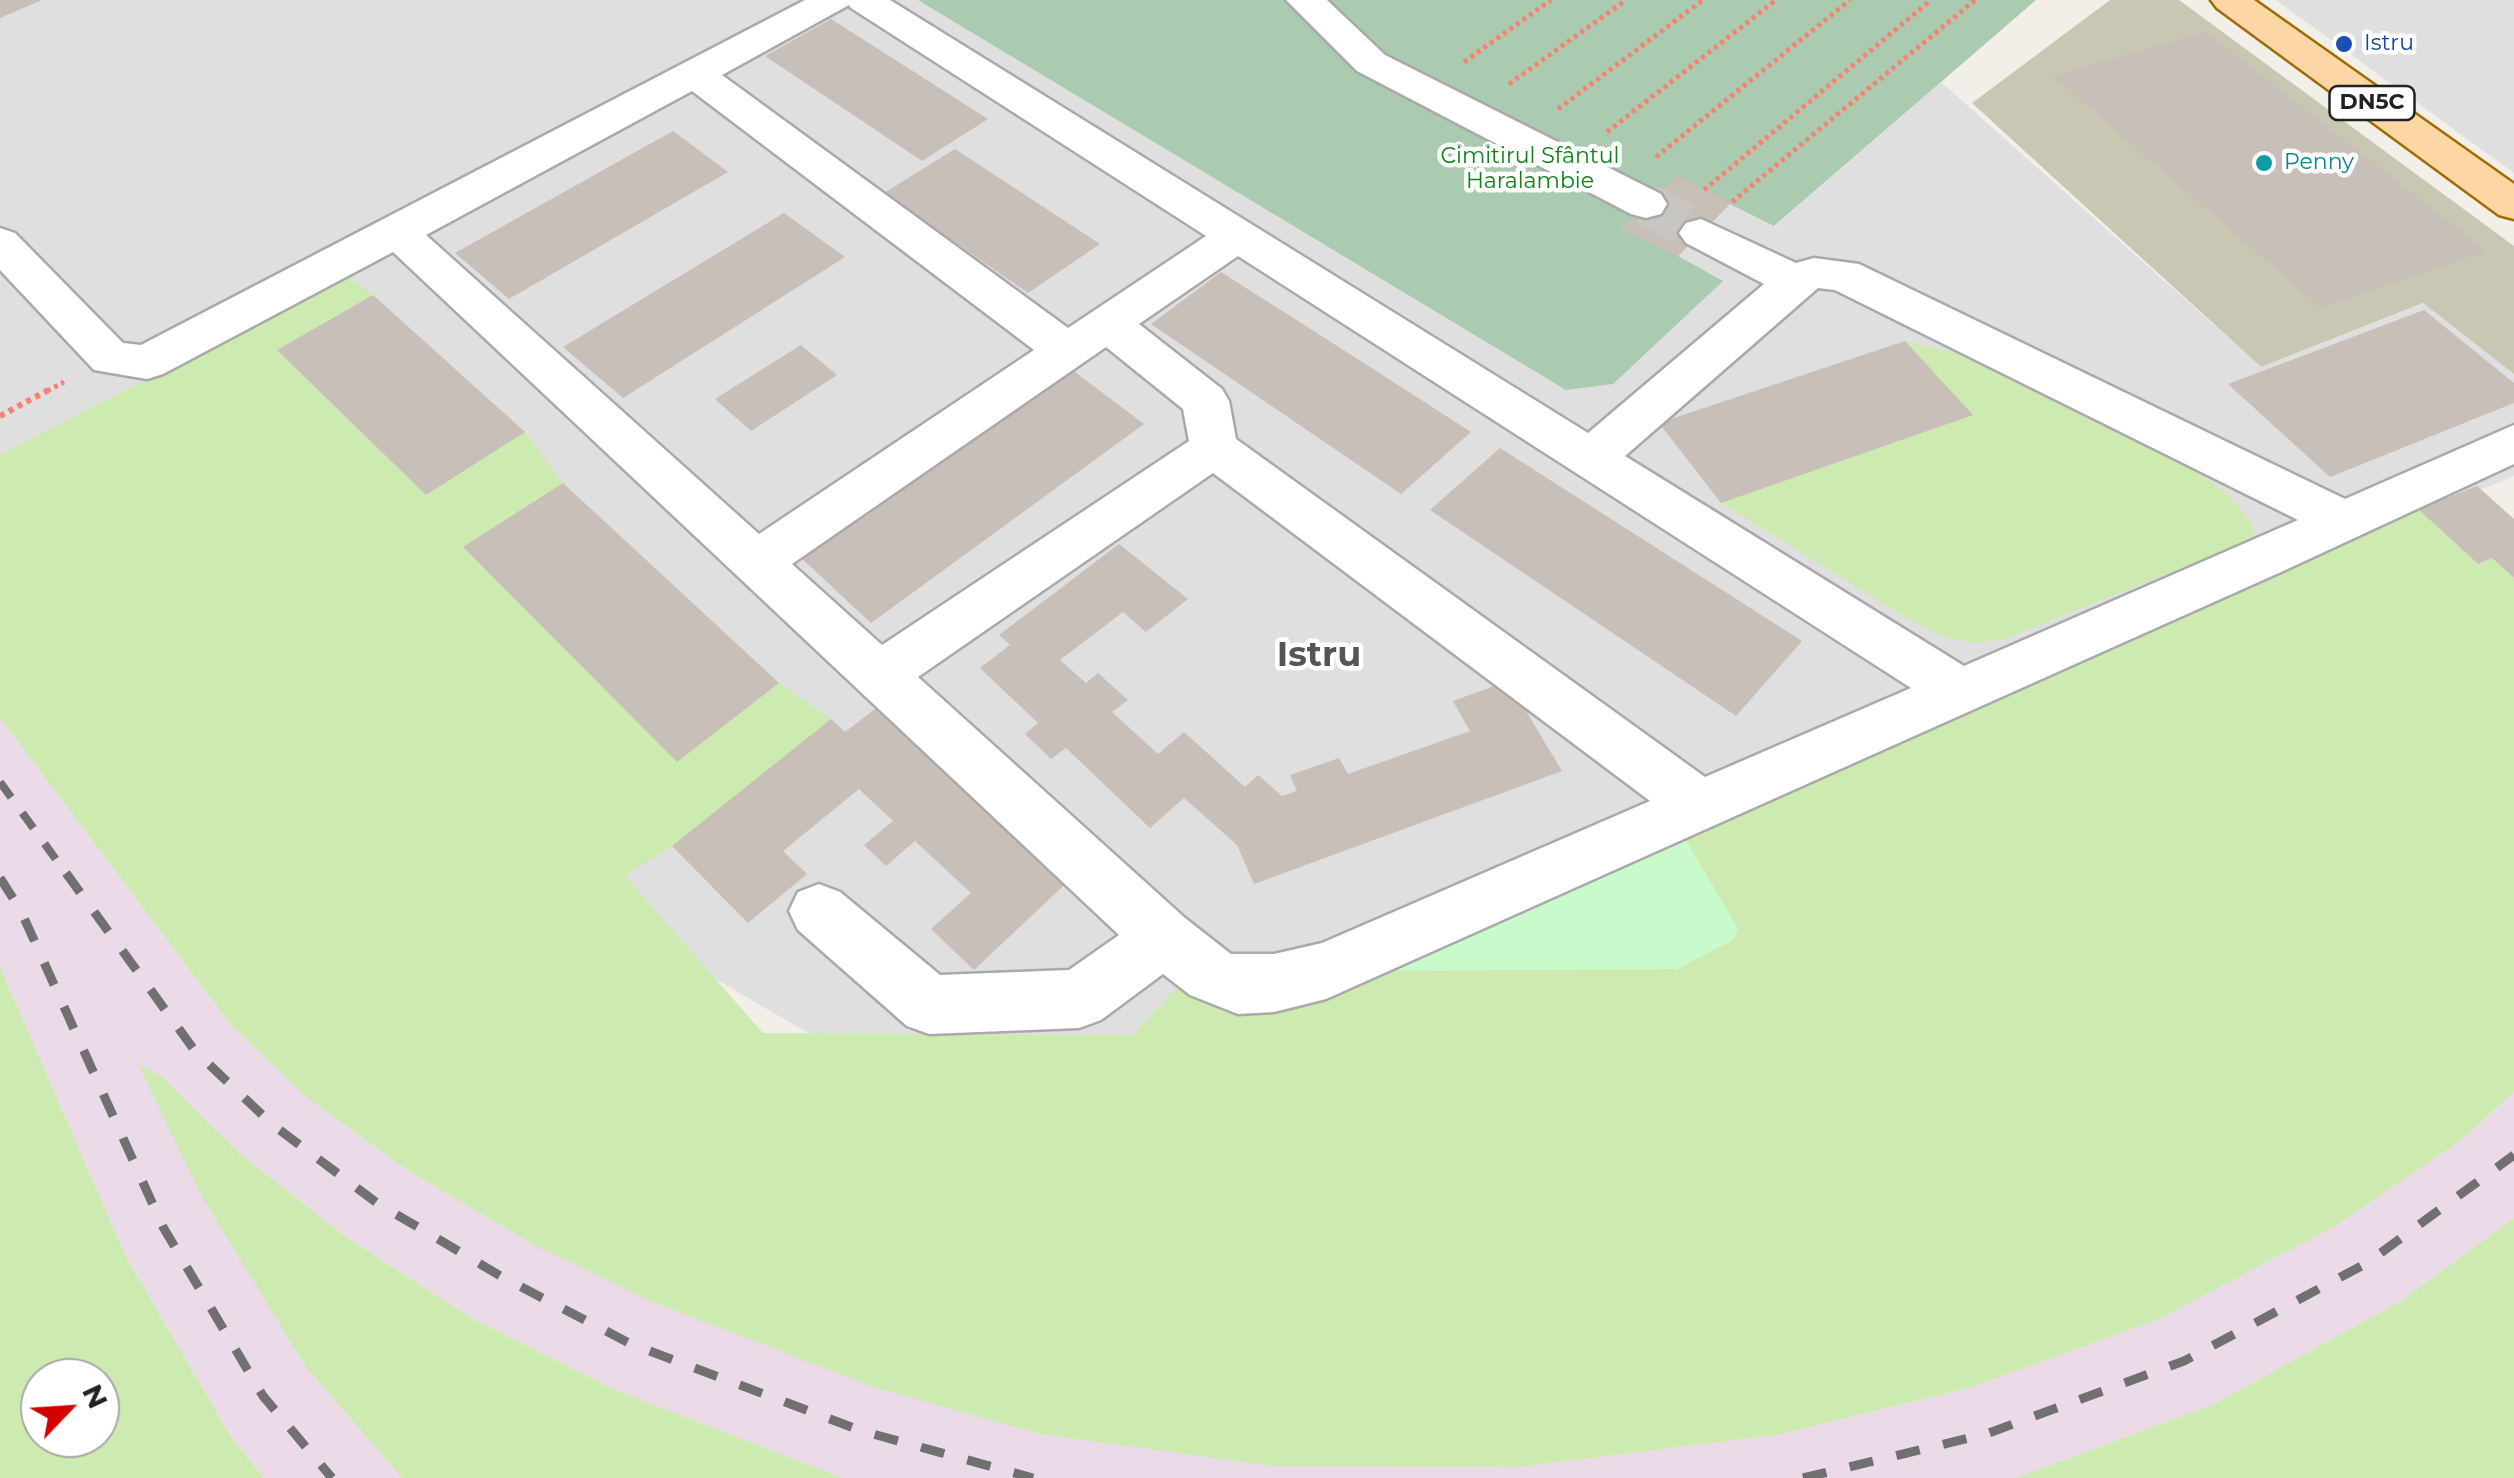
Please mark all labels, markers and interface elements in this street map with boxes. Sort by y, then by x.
place label: Istru [2364,31,2414,57]
marker: Istru [2333,33,2355,55]
road number: DN5C [2330,86,2414,120]
park label: Cimitirul Sfântul Haralambie [1441,144,1619,195]
place label: Penny [2284,150,2354,176]
marker: Penny [2253,152,2275,174]
district label: Istru [1277,635,1361,677]
north arrow [20,1358,120,1458]
text: N [75,1379,116,1414]

